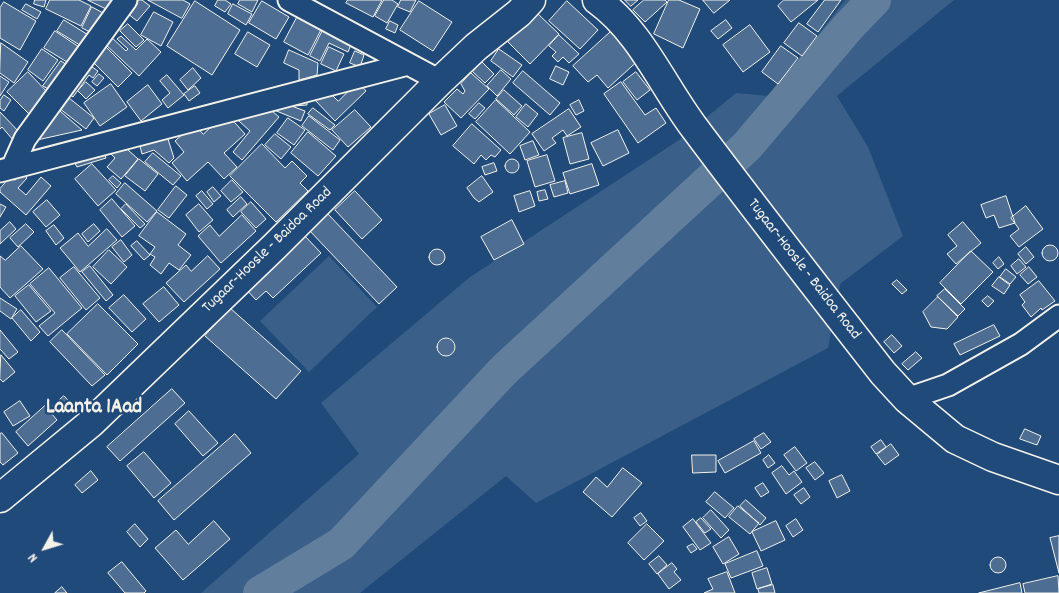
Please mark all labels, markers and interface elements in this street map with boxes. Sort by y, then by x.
street label: Tugaar-Hoosle - Baidoa Road [199,184,337,318]
street label: Tugaar-Hoosle - Baidoa Road [742,196,864,344]
district label: Laanta 1Aad [46,396,142,422]
north arrow [20,523,70,573]
text: N [23,548,43,566]

